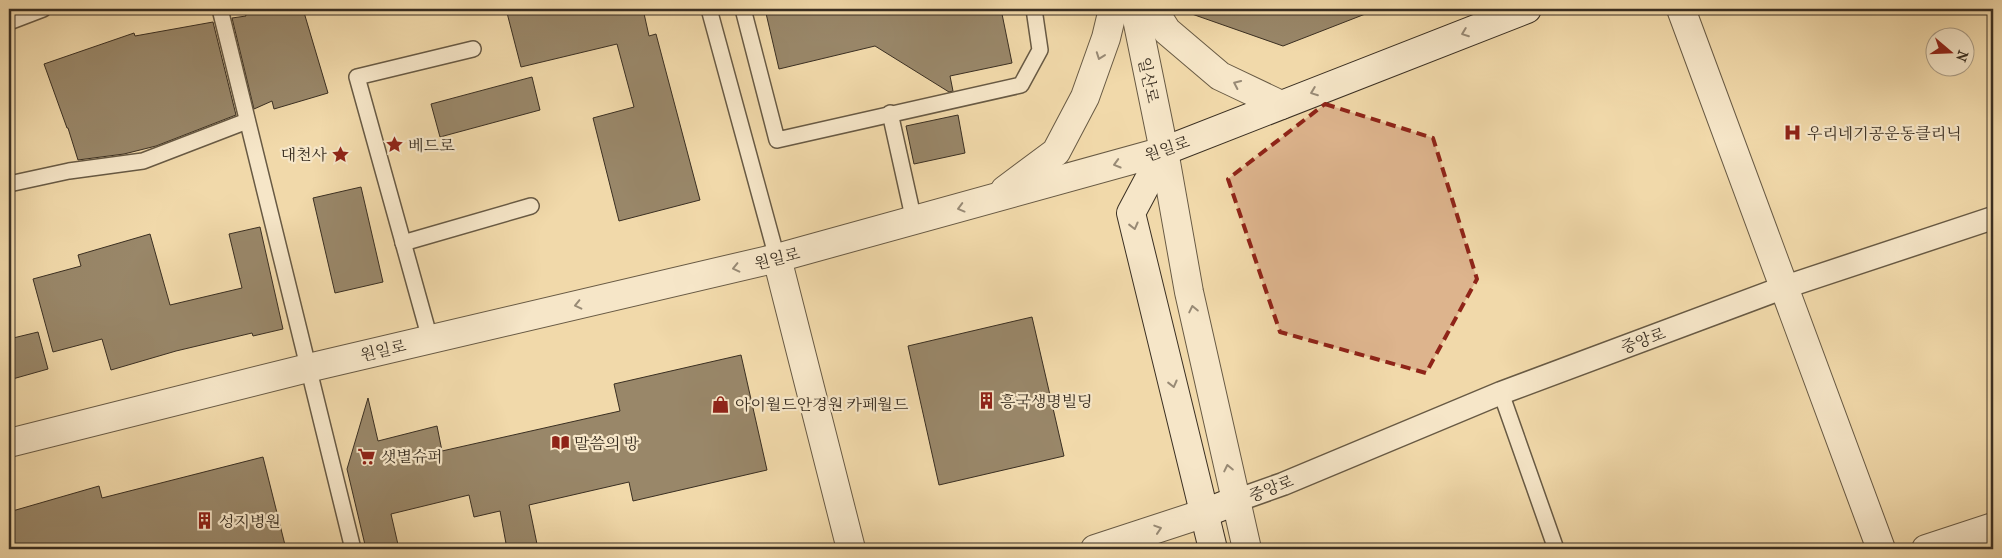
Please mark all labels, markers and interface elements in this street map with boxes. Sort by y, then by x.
one-way arrow [1461,27,1470,37]
north arrow [1924,28,1974,78]
text: N [1952,48,1972,64]
one-way arrow [1096,51,1106,59]
street label: 일산로 [1134,55,1163,105]
one-way arrow [1234,80,1243,90]
one-way arrow [1310,86,1319,97]
hospital icon: 우리네기공운동클리닉 [1783,123,1803,143]
place label: 우리네기공운동클리닉 [1807,124,1962,143]
street label: 원일로 [1142,132,1193,165]
place icon: 베드로 [384,135,404,155]
place label: 베드로 [408,136,455,155]
place icon: 대천사 [331,144,351,164]
place label: 대천사 [281,145,328,164]
one-way arrow [1114,159,1122,169]
one-way arrow [957,203,965,213]
one-way arrow [1128,221,1139,230]
street label: 원일로 [752,244,802,273]
one-way arrow [732,262,740,273]
one-way arrow [573,299,582,310]
one-way arrow [1188,305,1199,314]
street label: 중앙로 [1618,323,1669,357]
street label: 원일로 [358,336,408,365]
one-way arrow [1167,379,1178,388]
building icon: 흥국생명빌딩 [976,391,996,411]
place label: 흥국생명빌딩 [1000,392,1093,411]
shop icon: 아이월드안경원 카페월드 [711,394,731,414]
place label: 아이월드안경원 카페월드 [735,395,909,414]
library icon: 말씀의 방 [550,433,570,453]
place label: 말씀의 방 [574,434,640,453]
supermarket icon: 샛별슈퍼 [357,446,377,466]
place label: 샛별슈퍼 [381,447,443,466]
one-way arrow [1223,463,1234,472]
street label: 중앙로 [1246,471,1297,506]
building icon: 성지병원 [195,511,215,531]
place label: 성지병원 [219,512,281,531]
one-way arrow [1154,524,1162,534]

